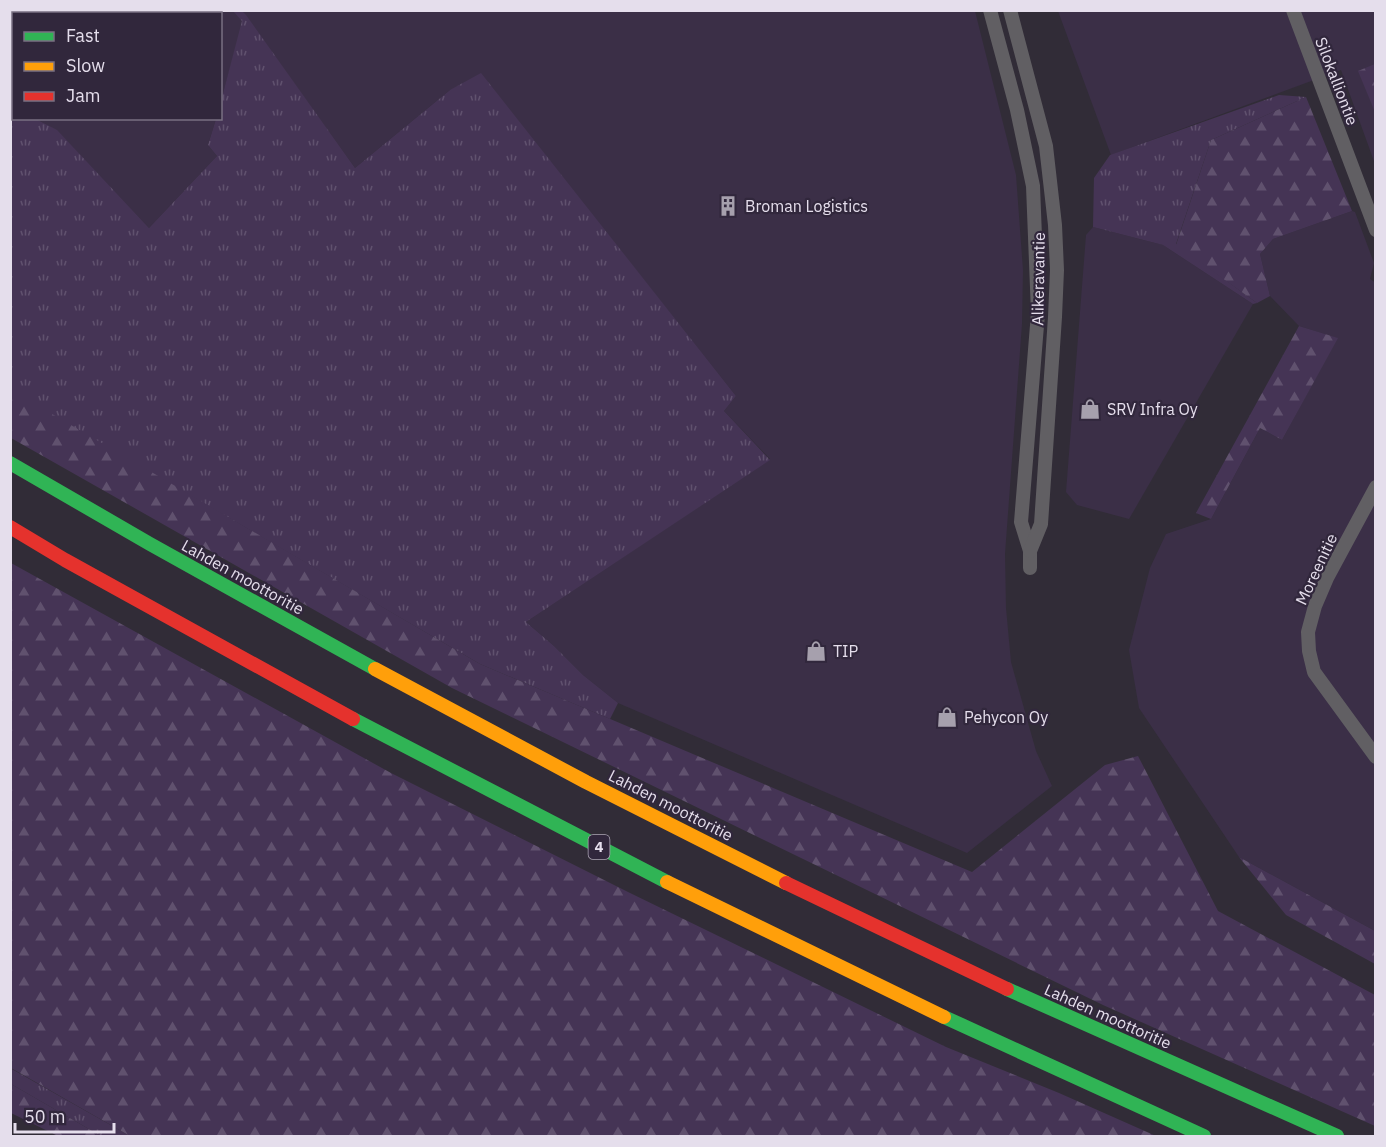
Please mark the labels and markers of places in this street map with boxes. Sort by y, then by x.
building icon: Broman Logistics [716,194,740,218]
place label: Broman Logistics [745,196,868,216]
shop icon: SRV Infra Oy [1078,397,1102,421]
place label: SRV Infra Oy [1107,399,1198,419]
shop icon: TIP [804,639,828,663]
place label: TIP [833,641,858,661]
shop icon: Pehycon Oy [935,705,959,729]
place label: Pehycon Oy [964,707,1048,727]

